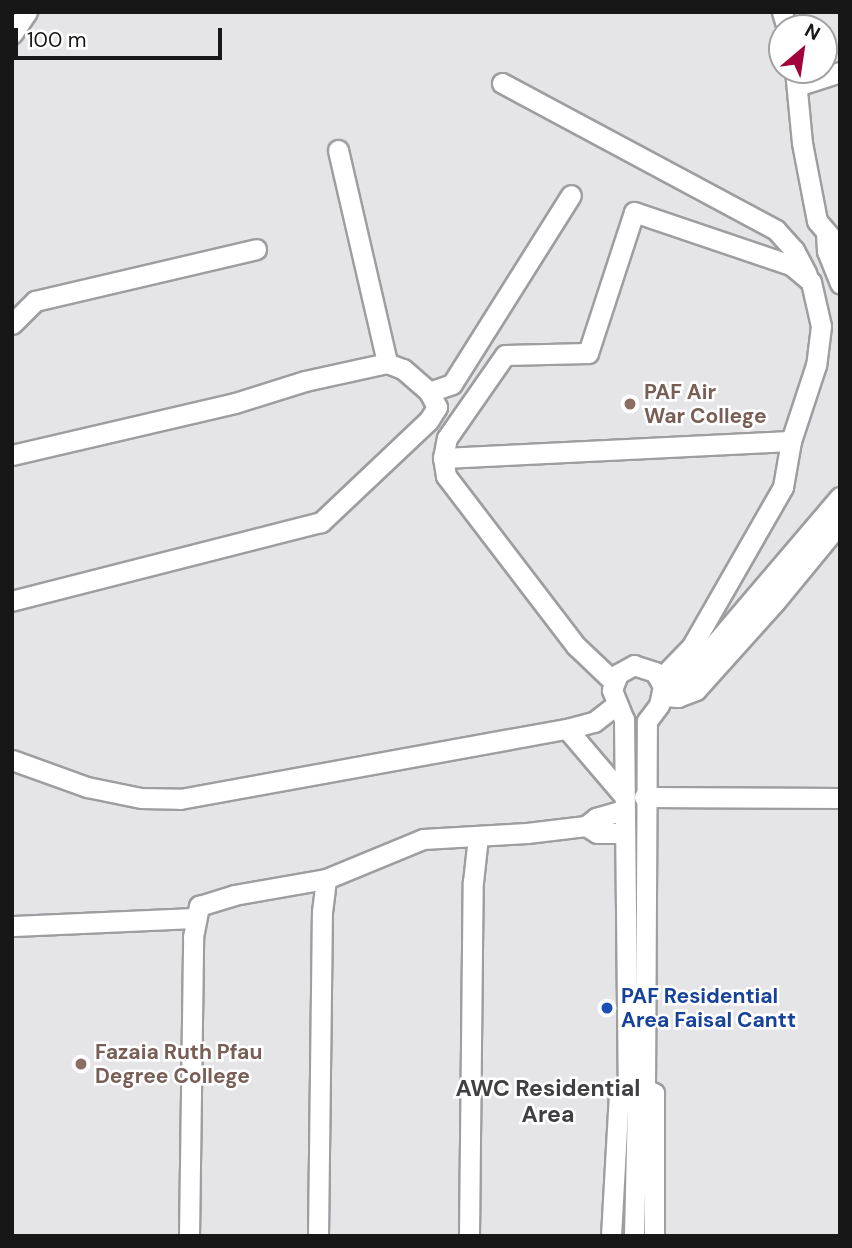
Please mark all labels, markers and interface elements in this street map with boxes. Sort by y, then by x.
scale bar [18,14,226,58]
north arrow [768,14,838,84]
text: N [800,18,825,46]
text: 100 m [27,26,87,54]
place label: PAF Air War College [644,379,767,429]
marker: PAF Air War College [622,396,638,412]
place label: PAF Residential Area Faisal Cantt [621,983,796,1033]
marker: PAF Residential Area Faisal Cantt [599,1000,615,1016]
place label: Fazaia Ruth Pfau Degree College [95,1039,262,1089]
marker: Fazaia Ruth Pfau Degree College [73,1056,89,1072]
district label: AWC Residential Area [456,1074,640,1128]

